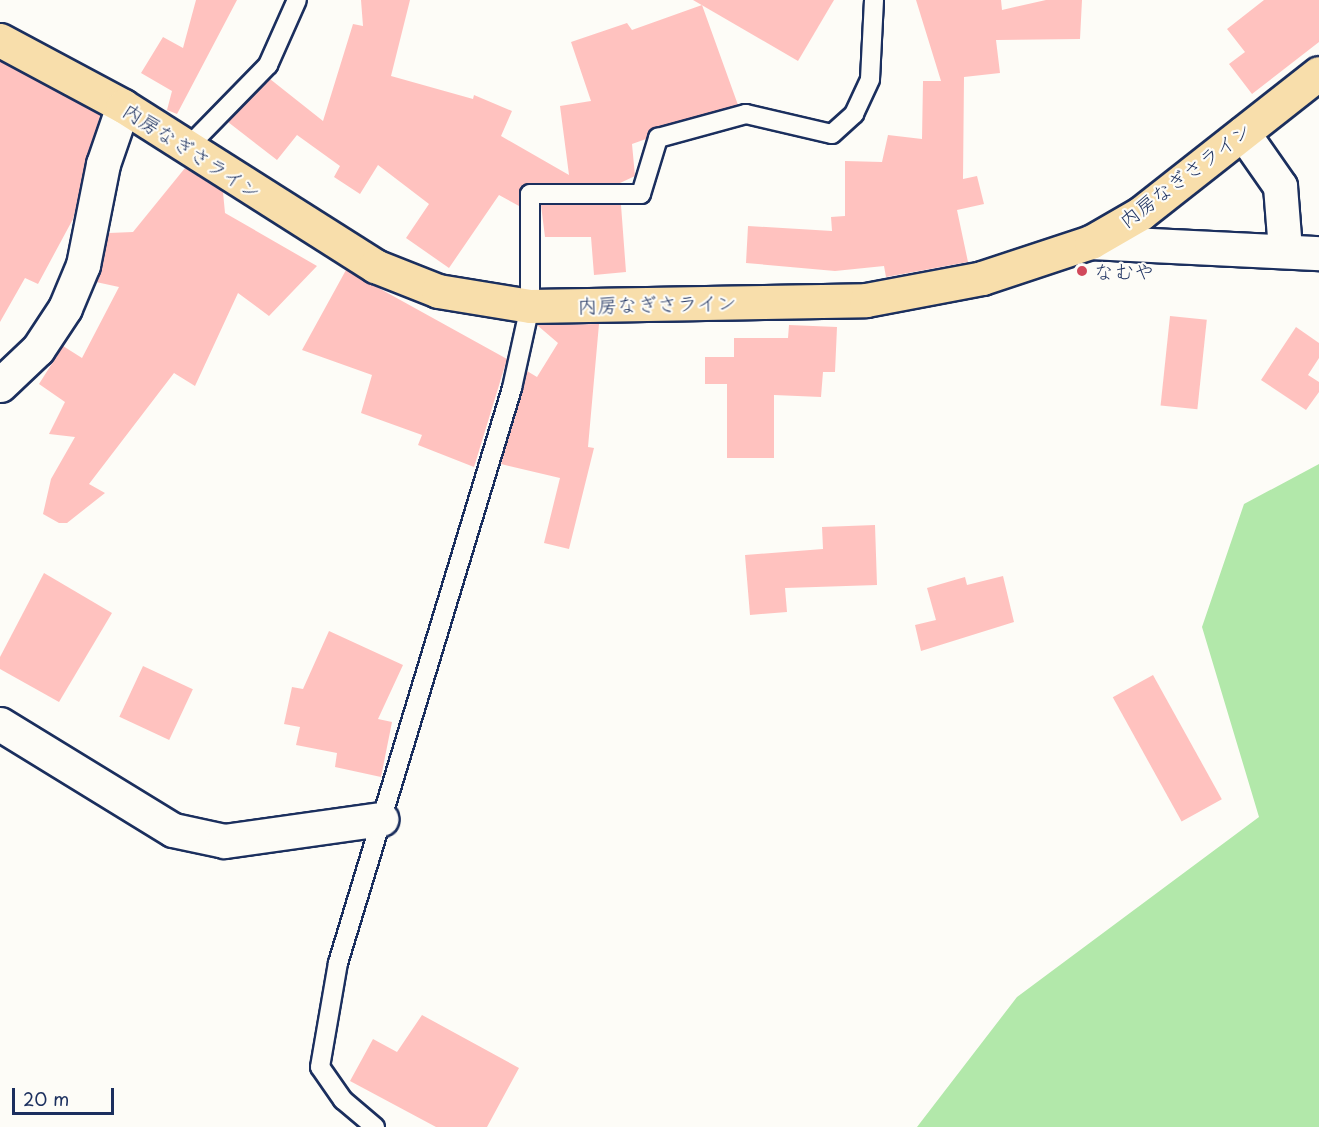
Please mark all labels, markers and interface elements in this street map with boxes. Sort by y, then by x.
street label: 内房なぎさライン [118,97,266,205]
street label: 内房なぎさライン [1114,117,1256,233]
place label: なむや [1094,259,1154,283]
marker: なむや [1075,264,1089,278]
street label: 内房なぎさライン [577,291,737,317]
scale bar [15,1076,117,1114]
text: 20 m [23,1085,69,1112]

